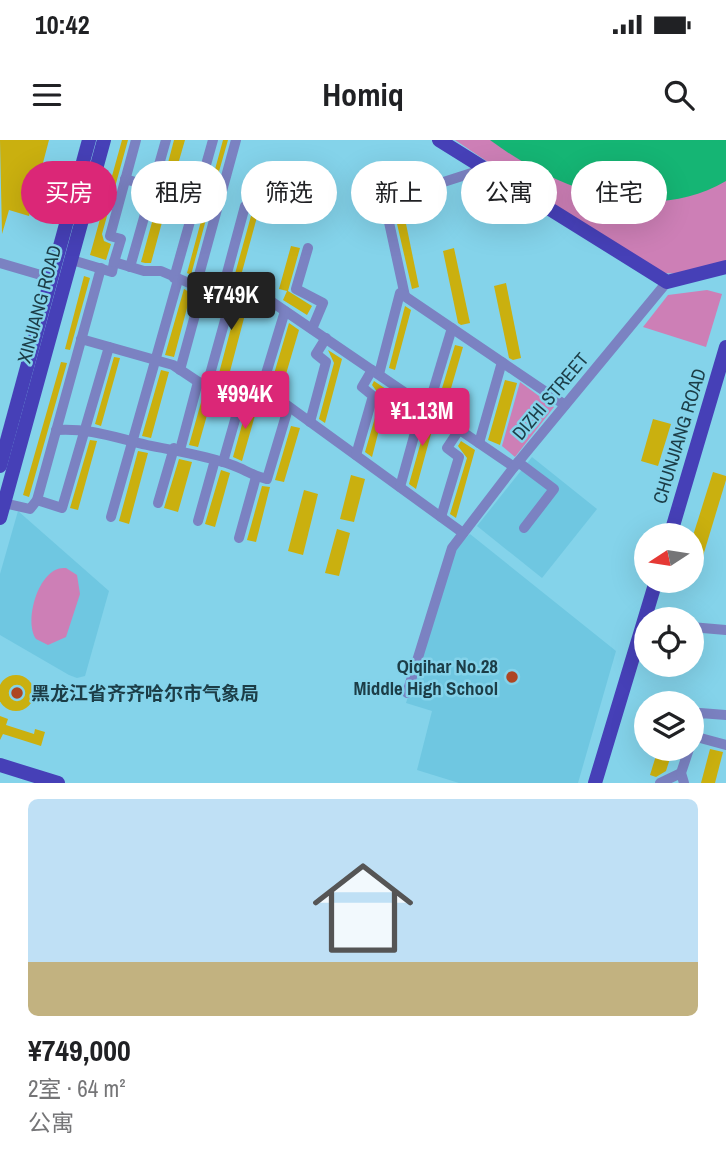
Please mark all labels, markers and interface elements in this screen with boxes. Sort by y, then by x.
text: 10:42 [35,7,90,42]
text: Homiq [322,73,404,116]
icon: menu [28,76,66,114]
icon: search [660,76,698,114]
chip: 买房 [21,161,117,224]
chip: 租房 [131,161,227,224]
chip: 筛选 [241,161,337,224]
chip: 新上 [351,161,447,224]
chip: 公寓 [461,161,557,224]
chip: 住宅 [571,161,667,224]
street label: XINJIANG ROAD [11,242,67,366]
pin: ¥749K [182,272,280,332]
text: ¥749K [203,279,259,310]
street label: DIZHI STREET [506,346,594,445]
street label: CHUNJIANG ROAD [646,365,712,507]
pin: ¥994K [196,372,294,431]
text: ¥994K [217,378,273,409]
pin: ¥1.13M [365,388,479,448]
text: ¥1.13M [391,395,453,426]
north arrow [634,523,704,593]
map controls [634,523,704,761]
button: locate [634,607,704,677]
place label: Qiqihar No.28 Middle High School [353,653,498,701]
marker: Qiqihar No.28 Middle High School [504,669,520,685]
place label: 黑龙江省齐齐哈尔市气象局 [31,680,259,706]
marker: 黑龙江省齐齐哈尔市气象局 [9,685,25,701]
button: layers [634,691,704,761]
icon: home [300,845,426,971]
text: ¥749,000 [28,1030,131,1070]
text: 2室 · 64 m² [28,1073,125,1104]
text: 公寓 [28,1107,74,1138]

